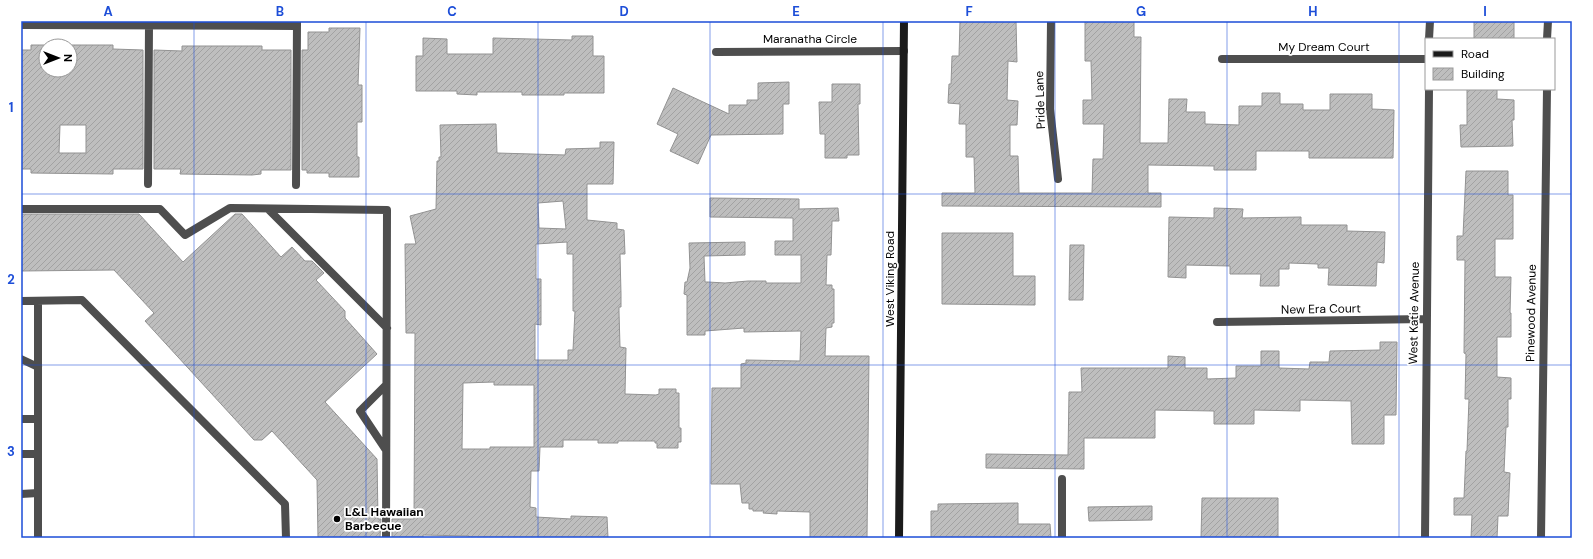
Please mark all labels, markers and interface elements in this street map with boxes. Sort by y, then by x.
text: A [103,3,113,20]
text: B [276,3,284,20]
text: C [447,3,457,20]
text: D [619,3,629,20]
text: E [792,3,800,20]
text: F [965,3,973,20]
text: G [1136,3,1146,20]
text: H [1308,3,1318,20]
text: I [1483,3,1487,20]
street label: Maranatha Circle [763,31,857,47]
north arrow [38,38,78,78]
legend [1425,38,1555,90]
street label: My Dream Court [1278,39,1370,55]
text: Road [1461,46,1489,62]
text: N [61,54,75,62]
text: Building [1461,66,1505,82]
street label: Pride Lane [1031,70,1049,129]
text: 1 [9,99,13,116]
street label: West Viking Road [882,231,898,327]
street label: West Katie Avenue [1405,261,1423,365]
street label: Pinewood Avenue [1522,264,1540,362]
text: 2 [7,271,15,288]
street label: New Era Court [1281,300,1361,318]
text: 3 [7,443,15,460]
place label: L&L Hawaiian Barbecue [345,504,424,534]
marker: L&L Hawaiian Barbecue [332,514,342,524]

